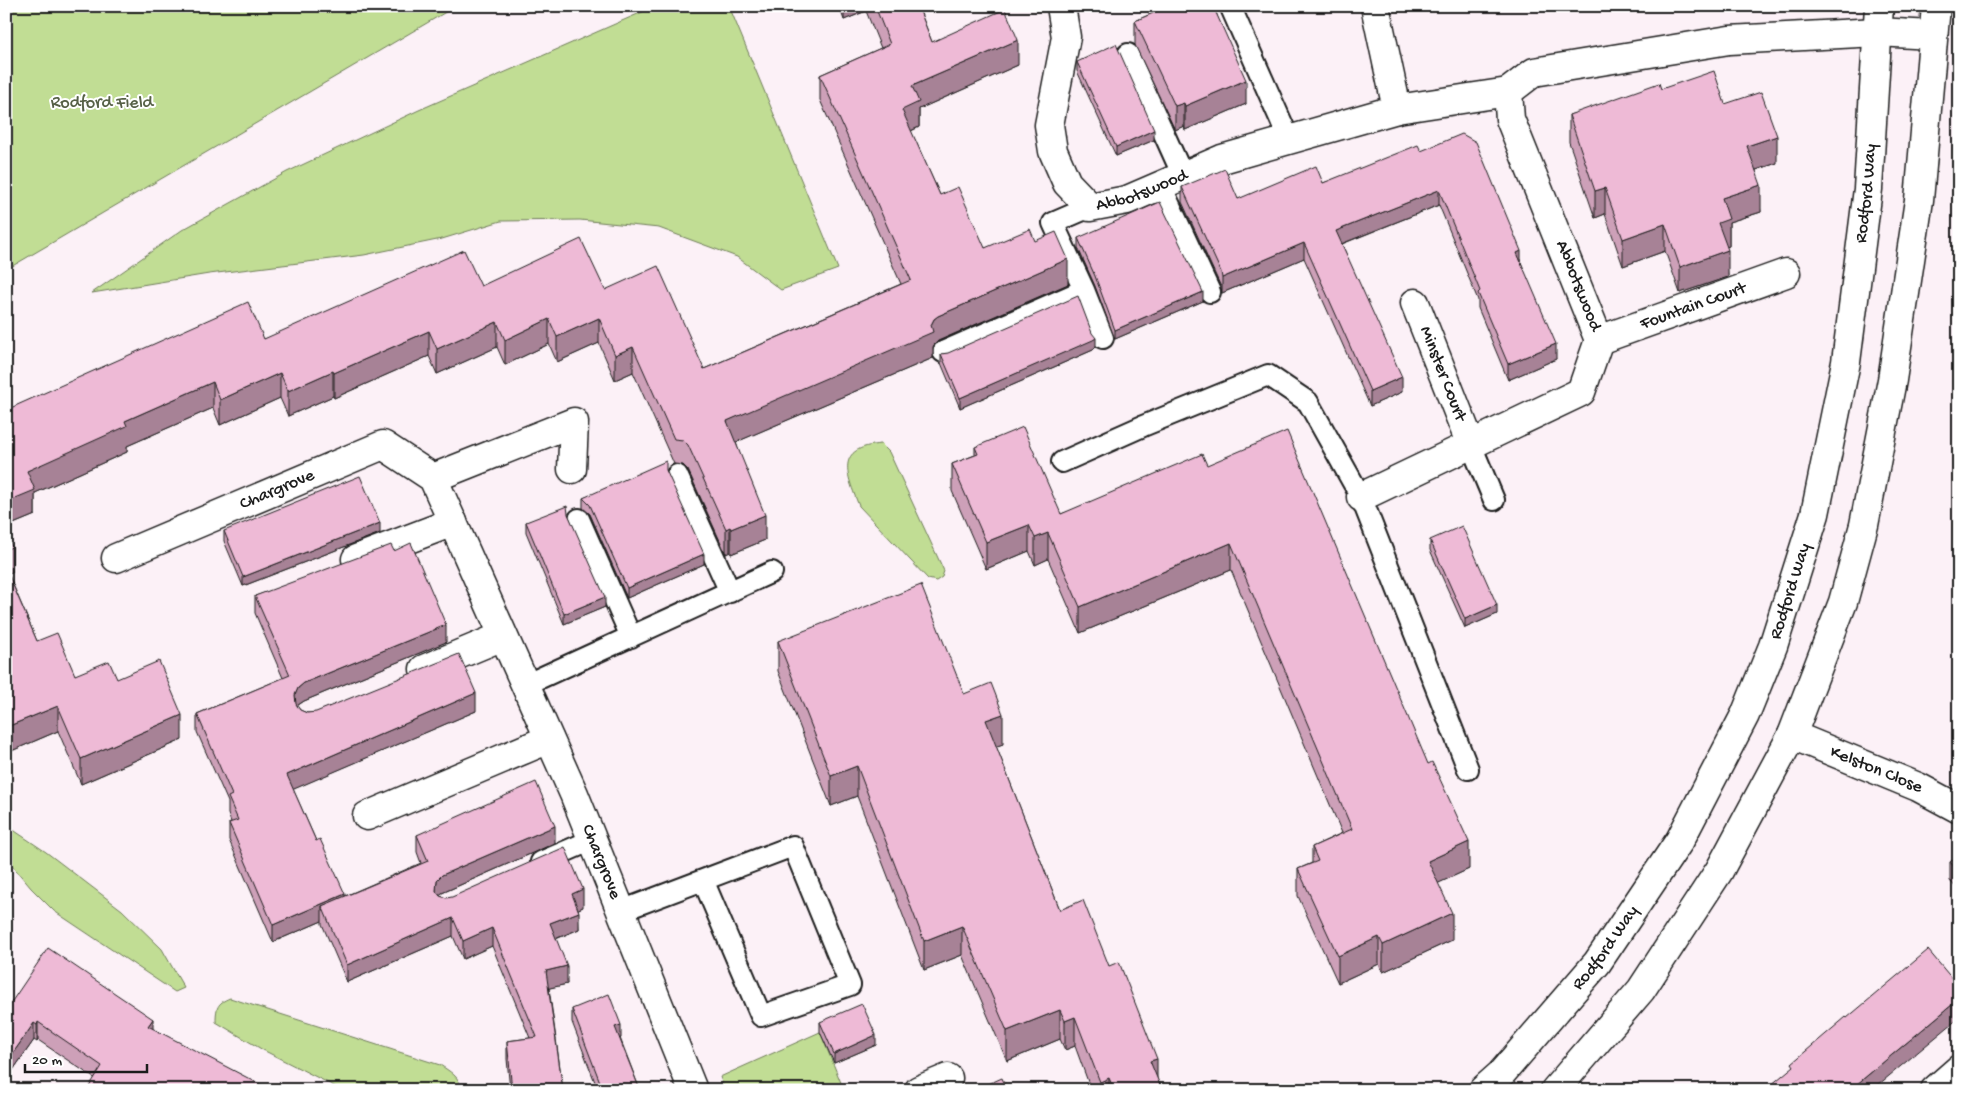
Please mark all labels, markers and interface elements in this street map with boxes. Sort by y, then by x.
park label: Rodford Field [51,93,155,114]
street label: Rodford Way [1851,143,1881,244]
street label: Abbotswood [1094,164,1192,216]
street label: Abbotswood [1550,238,1606,336]
street label: Fountain Court [1636,277,1750,335]
street label: Minster Court [1415,323,1472,426]
street label: Chargrove [237,464,318,515]
street label: Rodford Way [1765,541,1816,642]
street label: Kelston Close [1827,741,1926,798]
street label: Chargrove [577,821,626,903]
street label: Rodford Way [1568,902,1643,995]
scale bar [25,1041,148,1073]
text: 20 m [32,1052,62,1070]

